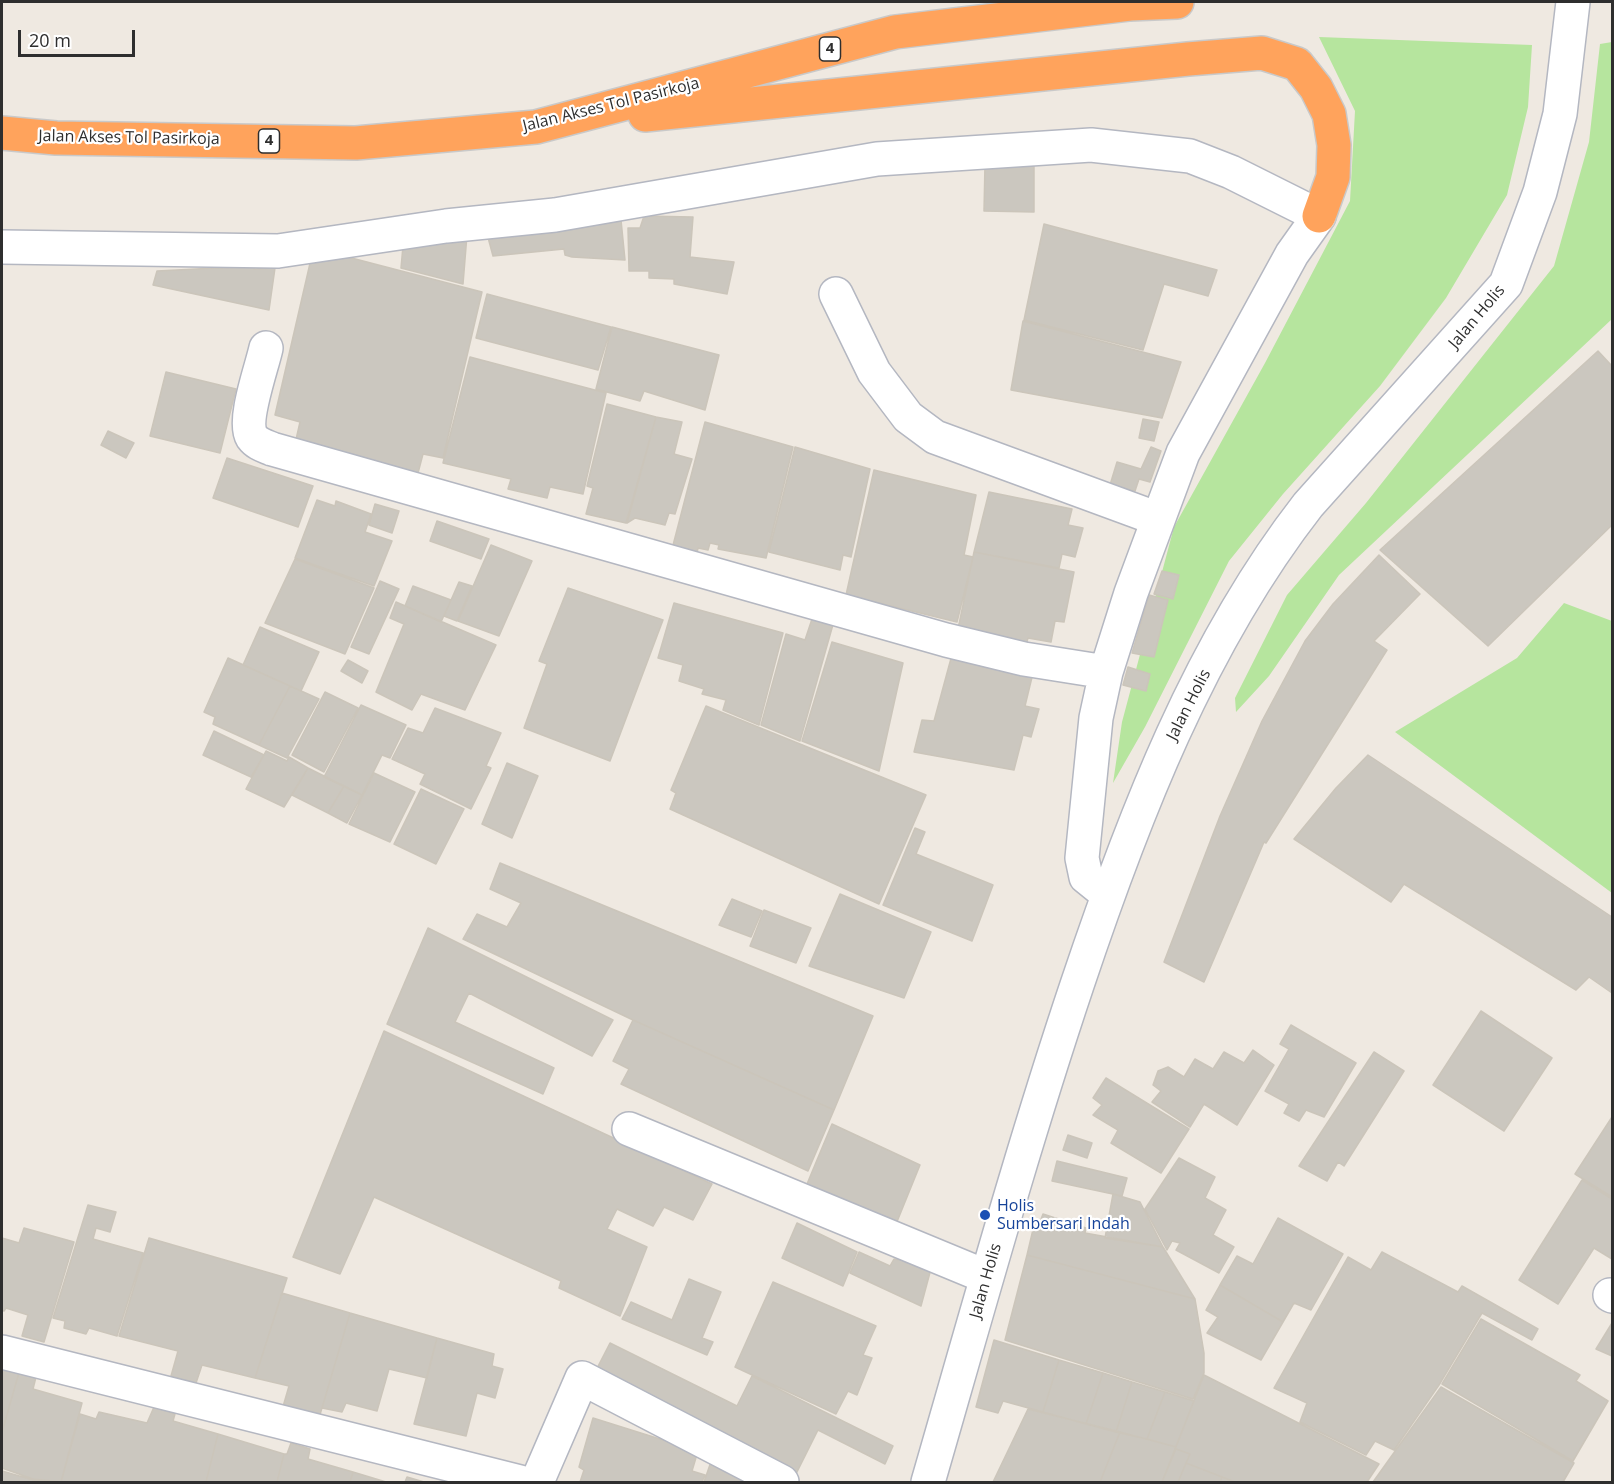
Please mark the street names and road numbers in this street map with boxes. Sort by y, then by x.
road number: 4 [820,37,840,61]
street label: Jalan Akses Tol Pasirkoja [521,74,701,136]
street label: Jalan Akses Tol Pasirkoja [38,127,220,149]
road number: 4 [258,129,280,153]
street label: Jalan Holis [1445,281,1509,353]
street label: Jalan Holis [1163,666,1215,744]
street label: Jalan Holis [966,1241,1006,1321]

